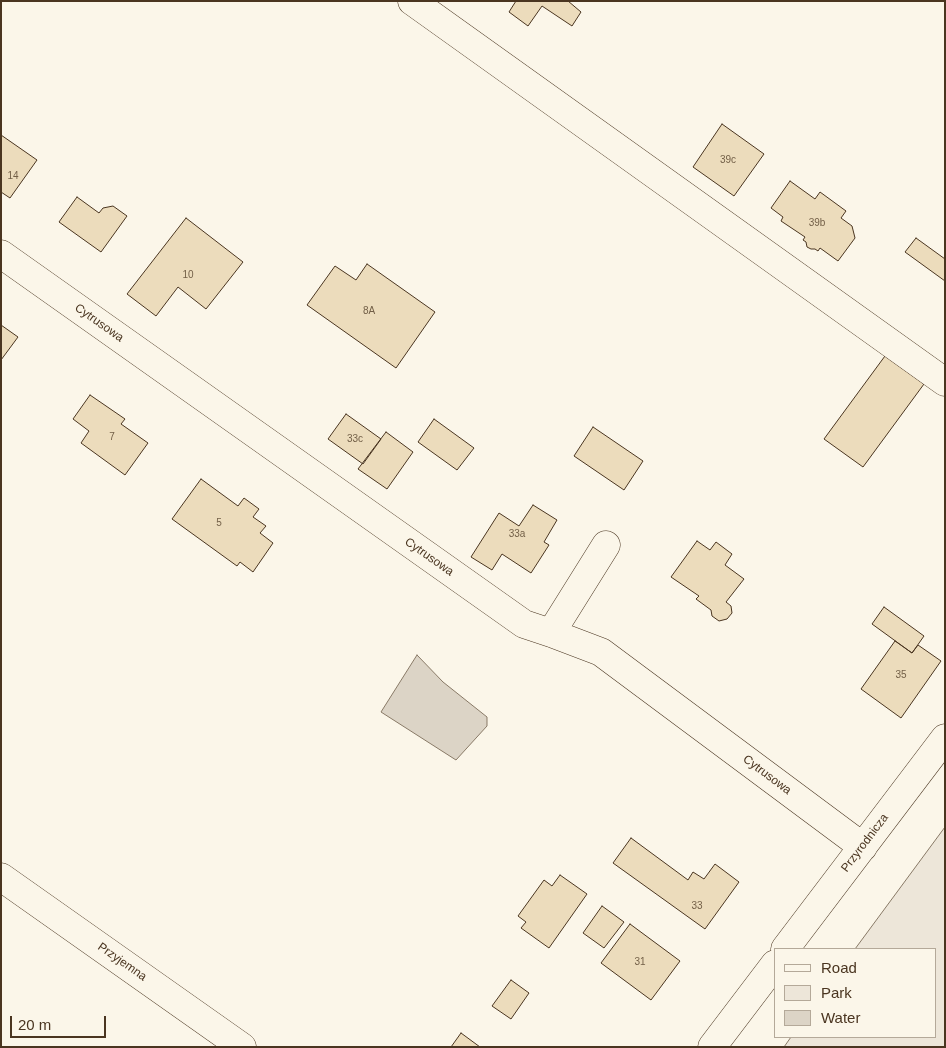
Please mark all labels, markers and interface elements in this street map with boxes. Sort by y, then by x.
house number: 39c [720,154,736,166]
house number: 14 [7,170,19,182]
house number: 39b [809,217,825,229]
house number: 10 [182,269,194,281]
street label: Cytrusowa [72,301,126,345]
house number: 8A [363,305,375,317]
house number: 7 [109,431,115,443]
house number: 33c [347,433,363,445]
house number: 5 [216,517,222,529]
house number: 33a [509,528,525,540]
street label: Cytrusowa [402,535,456,579]
house number: 35 [895,669,907,681]
street label: Cytrusowa [740,752,794,798]
street label: Przyrodnicza [838,811,892,875]
house number: 33 [691,900,703,912]
street label: Przyjemna [95,940,149,984]
legend [774,948,936,1038]
house number: 31 [634,956,646,968]
text: Road [821,959,857,976]
text: Park [821,984,852,1001]
scale bar [12,1006,109,1038]
text: Water [821,1009,860,1026]
text: 20 m [18,1016,51,1033]

